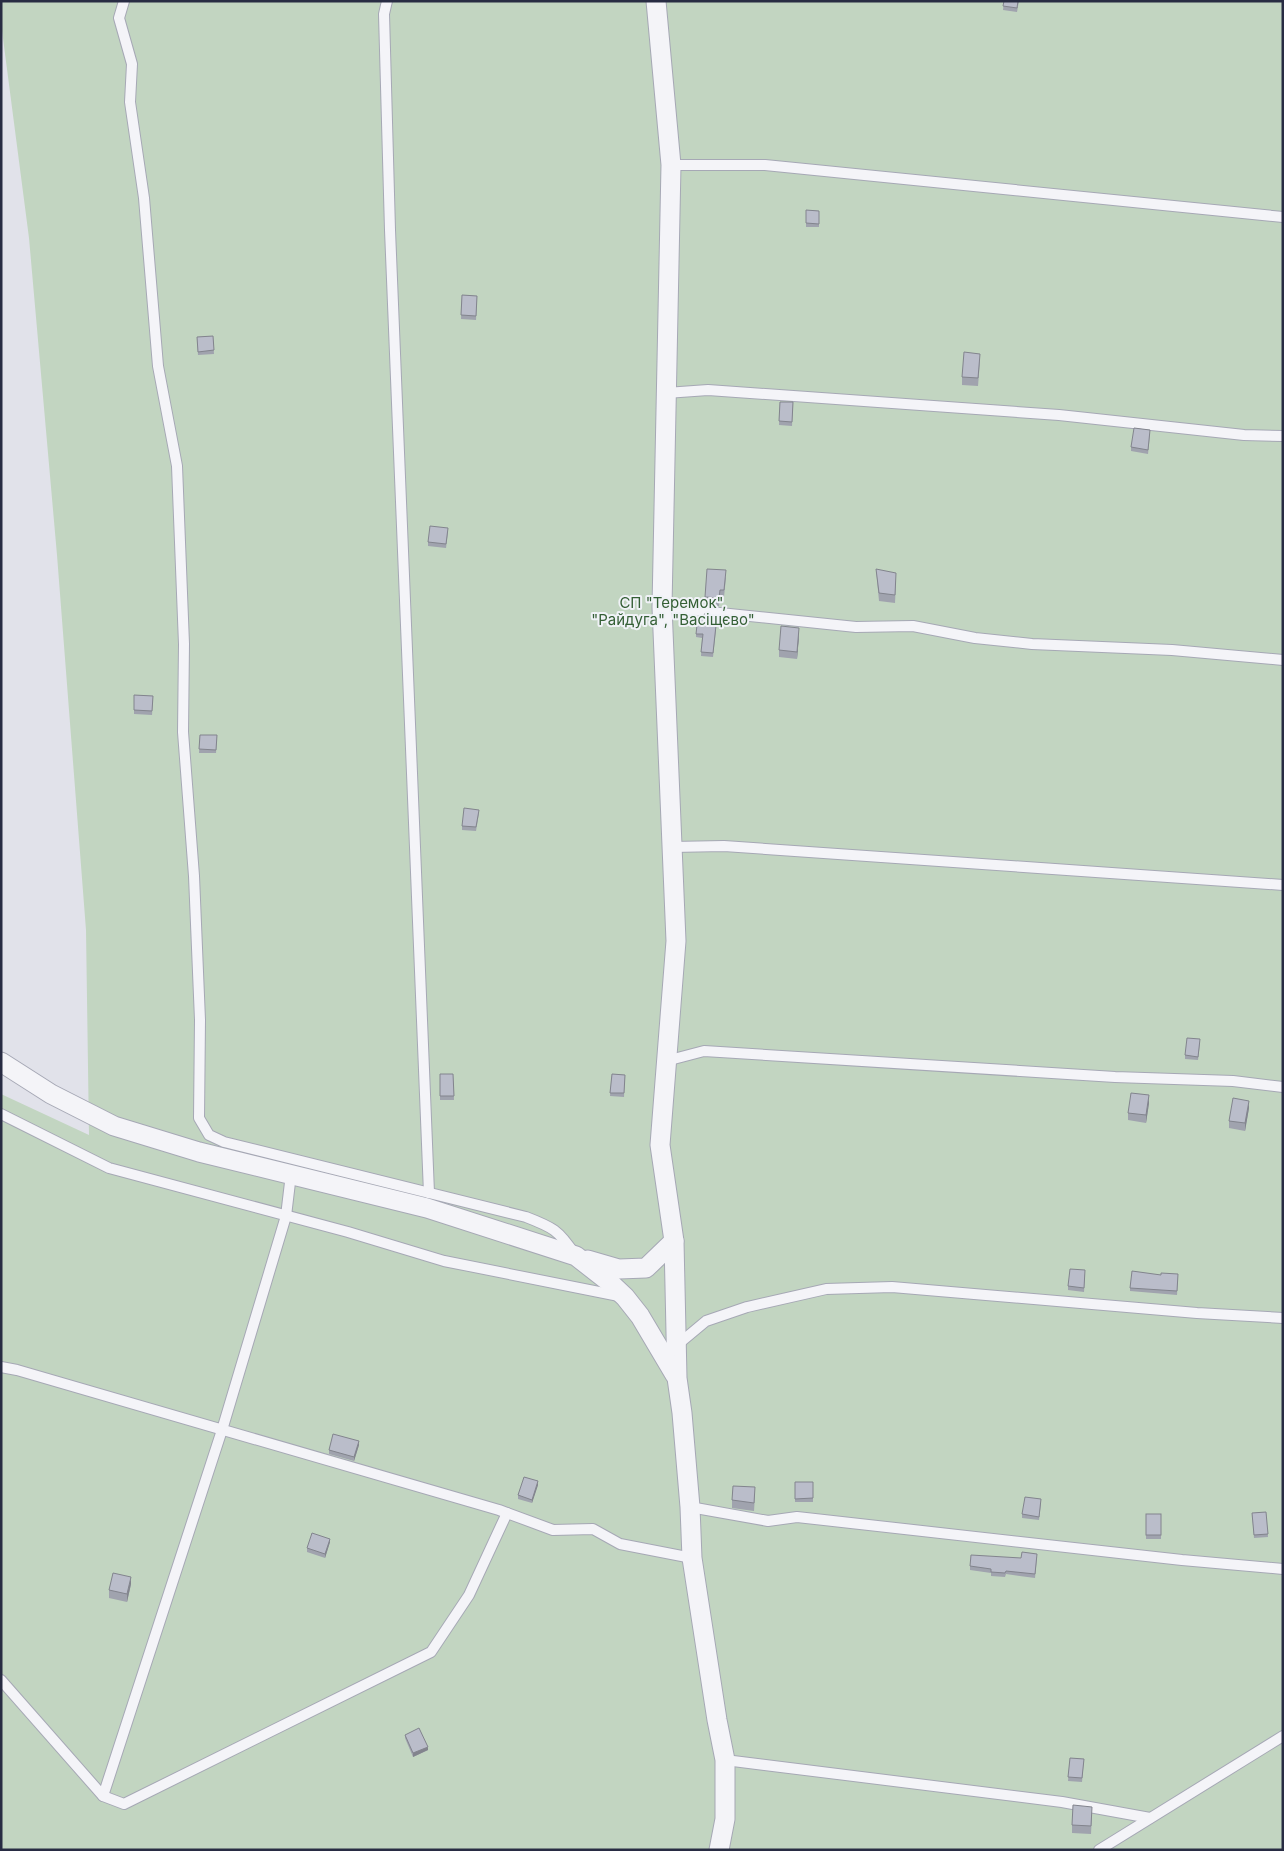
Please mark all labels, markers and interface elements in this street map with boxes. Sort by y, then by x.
park label: СП "Теремок", "Райдуга", "Васіщєво" [591,593,755,629]

